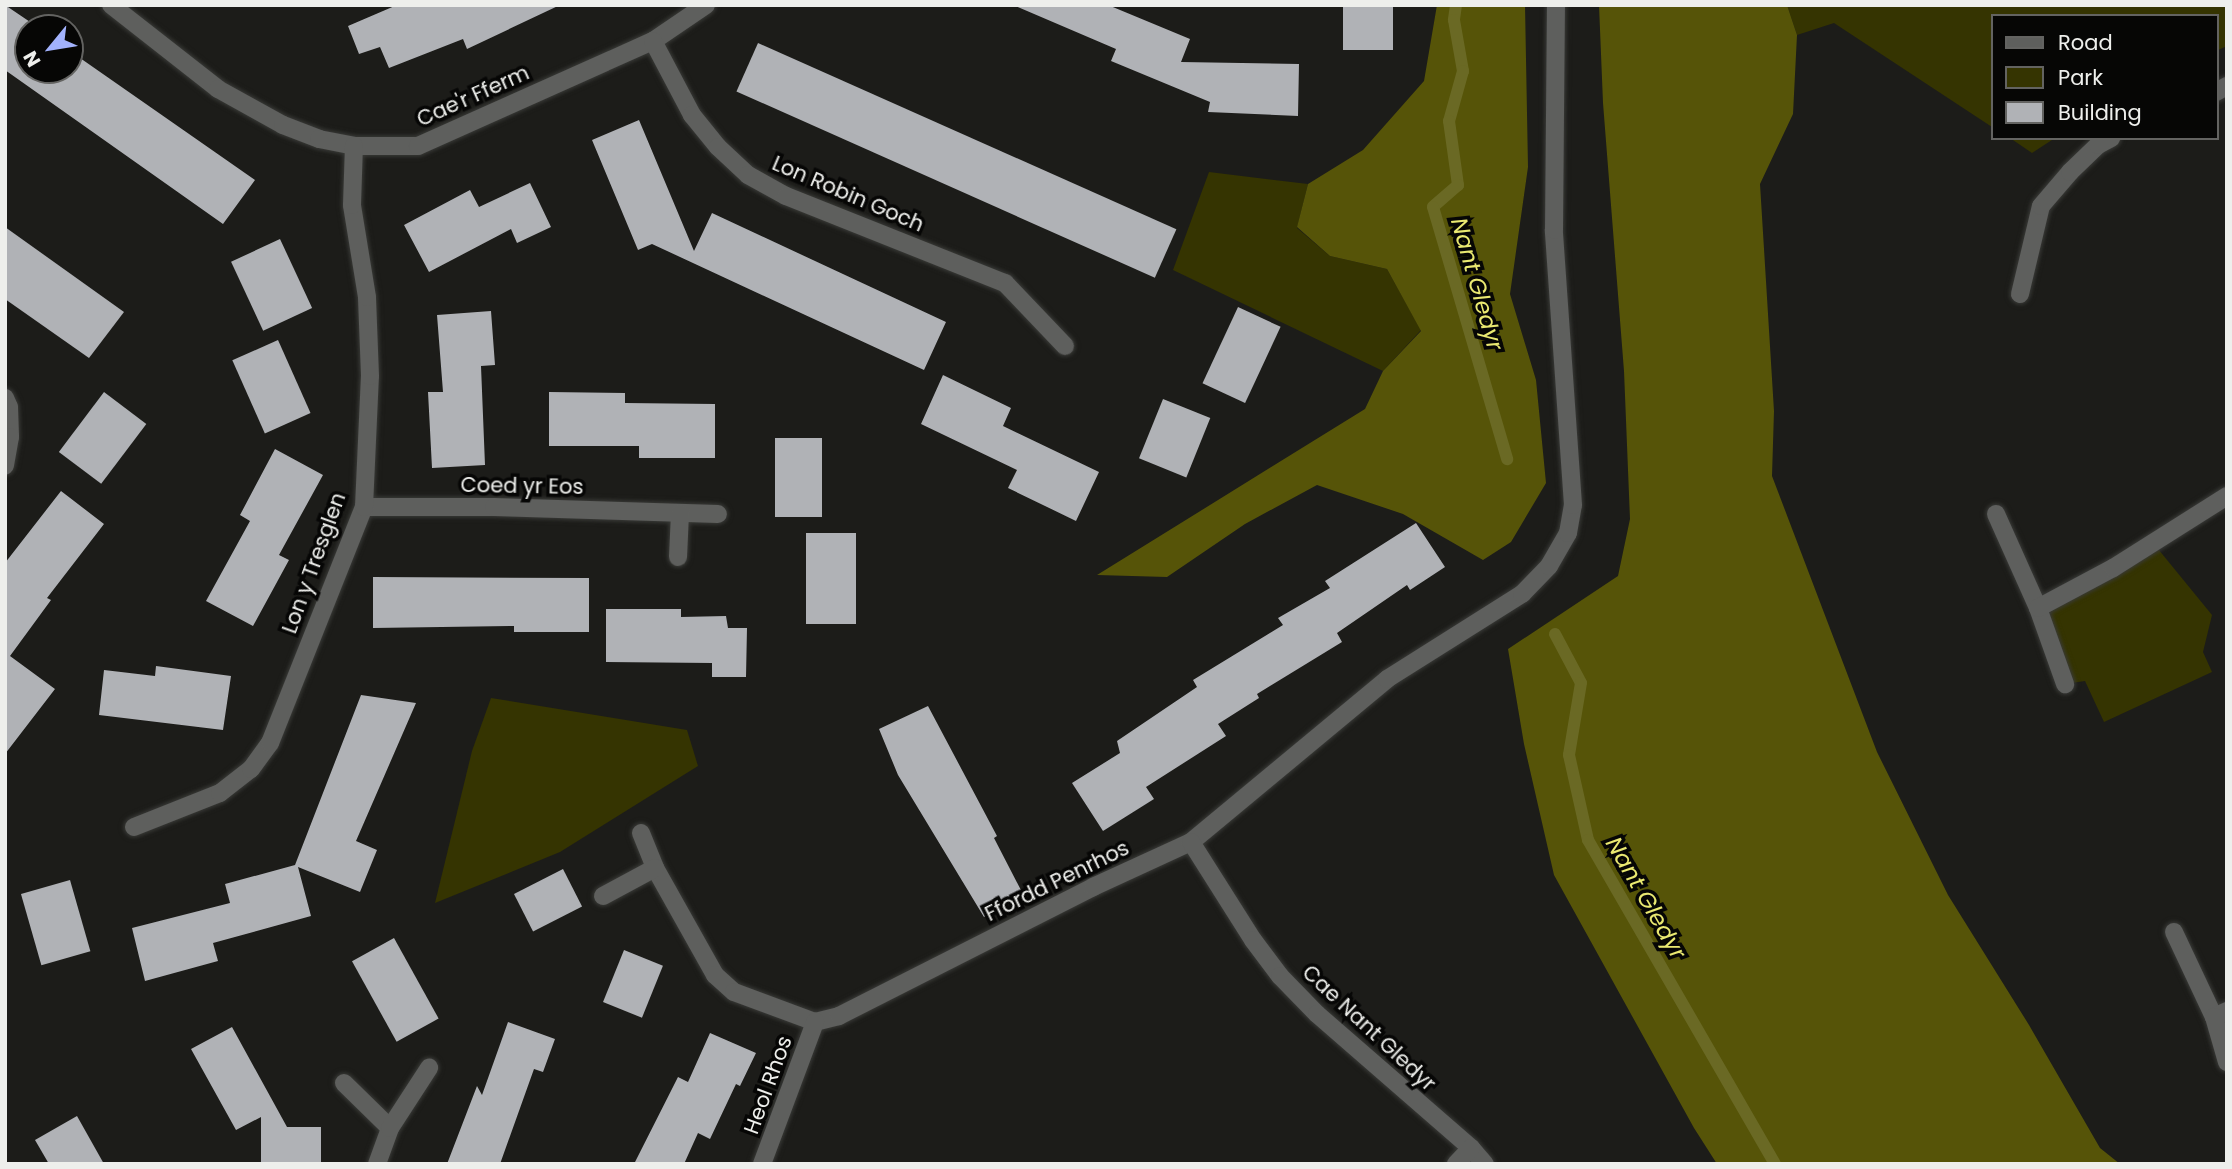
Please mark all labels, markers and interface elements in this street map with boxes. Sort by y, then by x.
north arrow [14,14,84,84]
legend [1990,14,2218,140]
text: Road [2058,28,2113,57]
text: N [17,46,47,72]
street label: Cae'r Fferm [413,60,533,132]
text: Park [2058,63,2103,92]
text: Building [2058,98,2142,127]
street label: Lon Robin Goch [768,151,928,237]
water label: Nant Gledyr [1445,215,1509,353]
street label: Coed yr Eos [460,472,584,500]
street label: Lon y Tresglen [277,489,351,637]
water label: Nant Gledyr [1600,832,1692,964]
street label: Ffordd Penrhos [981,835,1133,927]
street label: Cae Nant Gledyr [1297,960,1441,1096]
street label: Heol Rhos [739,1033,797,1137]

